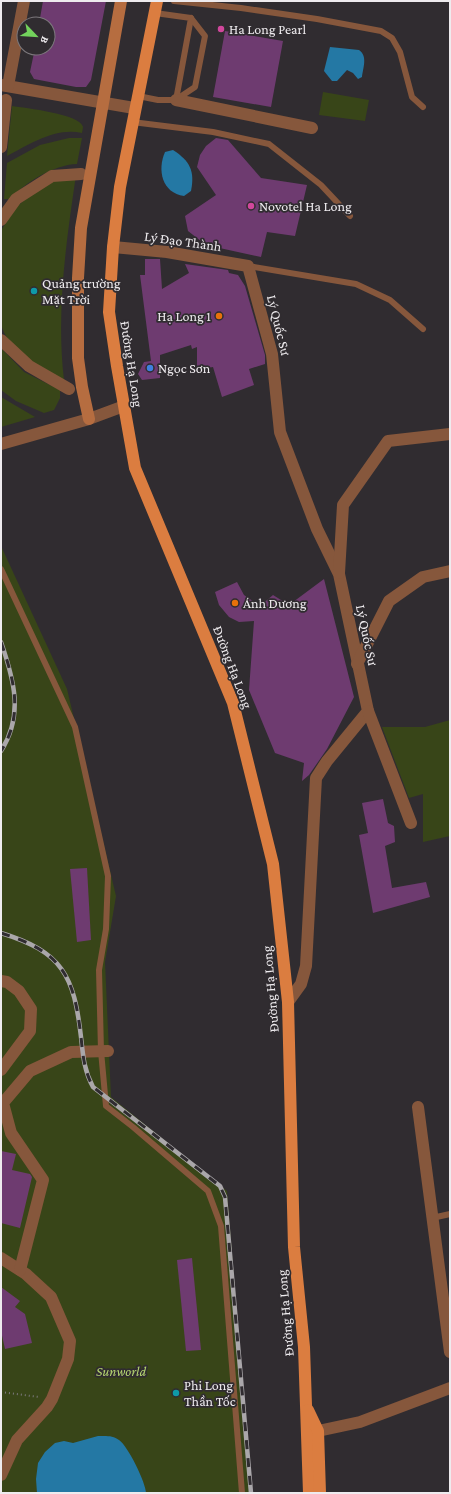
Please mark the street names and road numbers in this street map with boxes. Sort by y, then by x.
street label: Lý Đạo Thành [143,228,223,254]
street label: Lý Quốc Sư [264,293,294,358]
street label: Đường Hạ Long [117,320,147,408]
street label: Lý Quốc Sư [353,603,381,667]
street label: Đường Hạ Long [210,623,256,711]
street label: Đường Hạ Long [258,945,282,1033]
street label: Đường Hạ Long [273,1269,297,1357]

